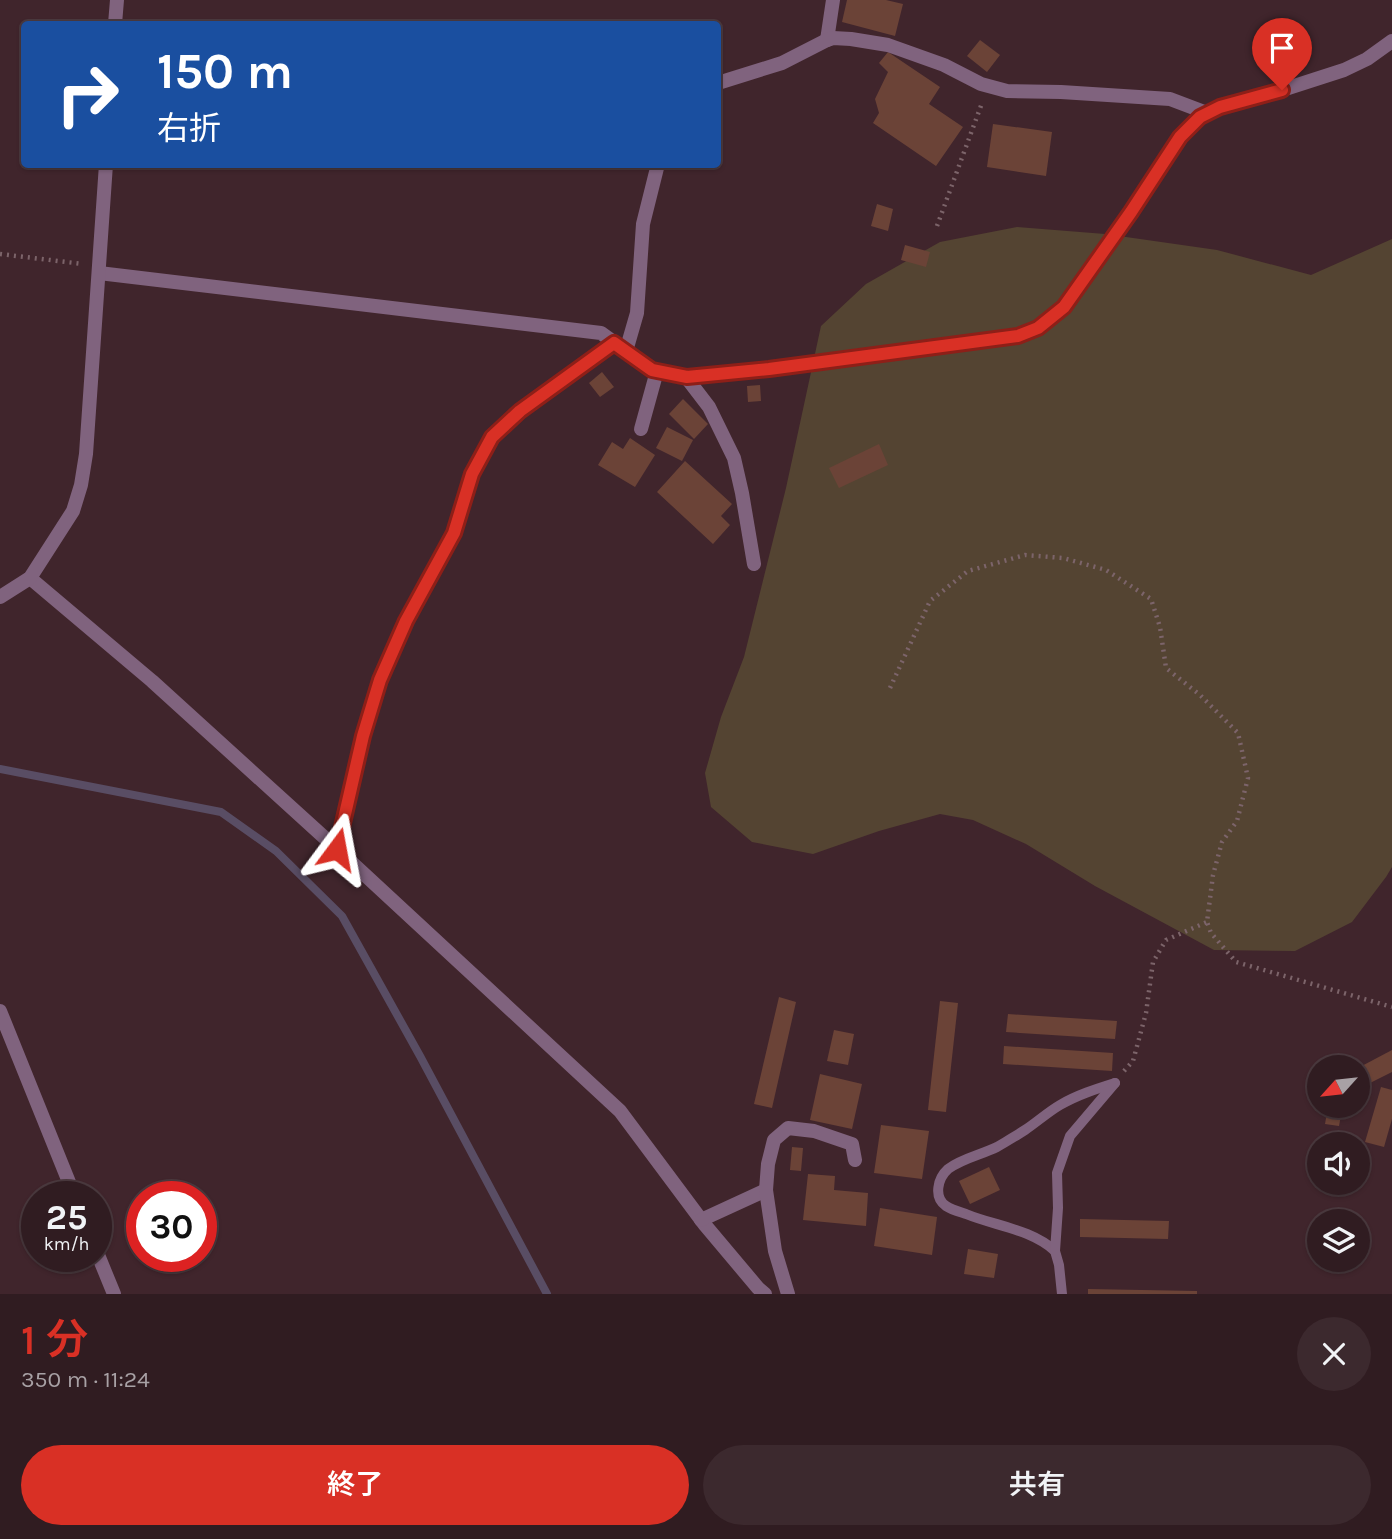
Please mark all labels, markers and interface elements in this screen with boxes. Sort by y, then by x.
pin [1252,18,1312,90]
icon: arrive [1263,29,1301,67]
text: 150 m [157,43,293,100]
icon: right [42,49,133,140]
text: 右折 [157,110,221,147]
position arrow [300,812,374,886]
north arrow [1307,1055,1370,1118]
map controls [1307,1055,1370,1272]
button: sound [1307,1132,1370,1195]
speed limit sign: 30 [126,1181,217,1272]
text: 25 [46,1197,87,1238]
button: layers [1307,1209,1370,1272]
text: km/h [44,1233,89,1255]
text: 1 分 [21,1315,88,1365]
button: close [1297,1317,1371,1391]
text: 350 m · 11:24 [21,1366,150,1393]
button: 終了 [21,1445,689,1525]
button: 共有 [703,1445,1371,1525]

